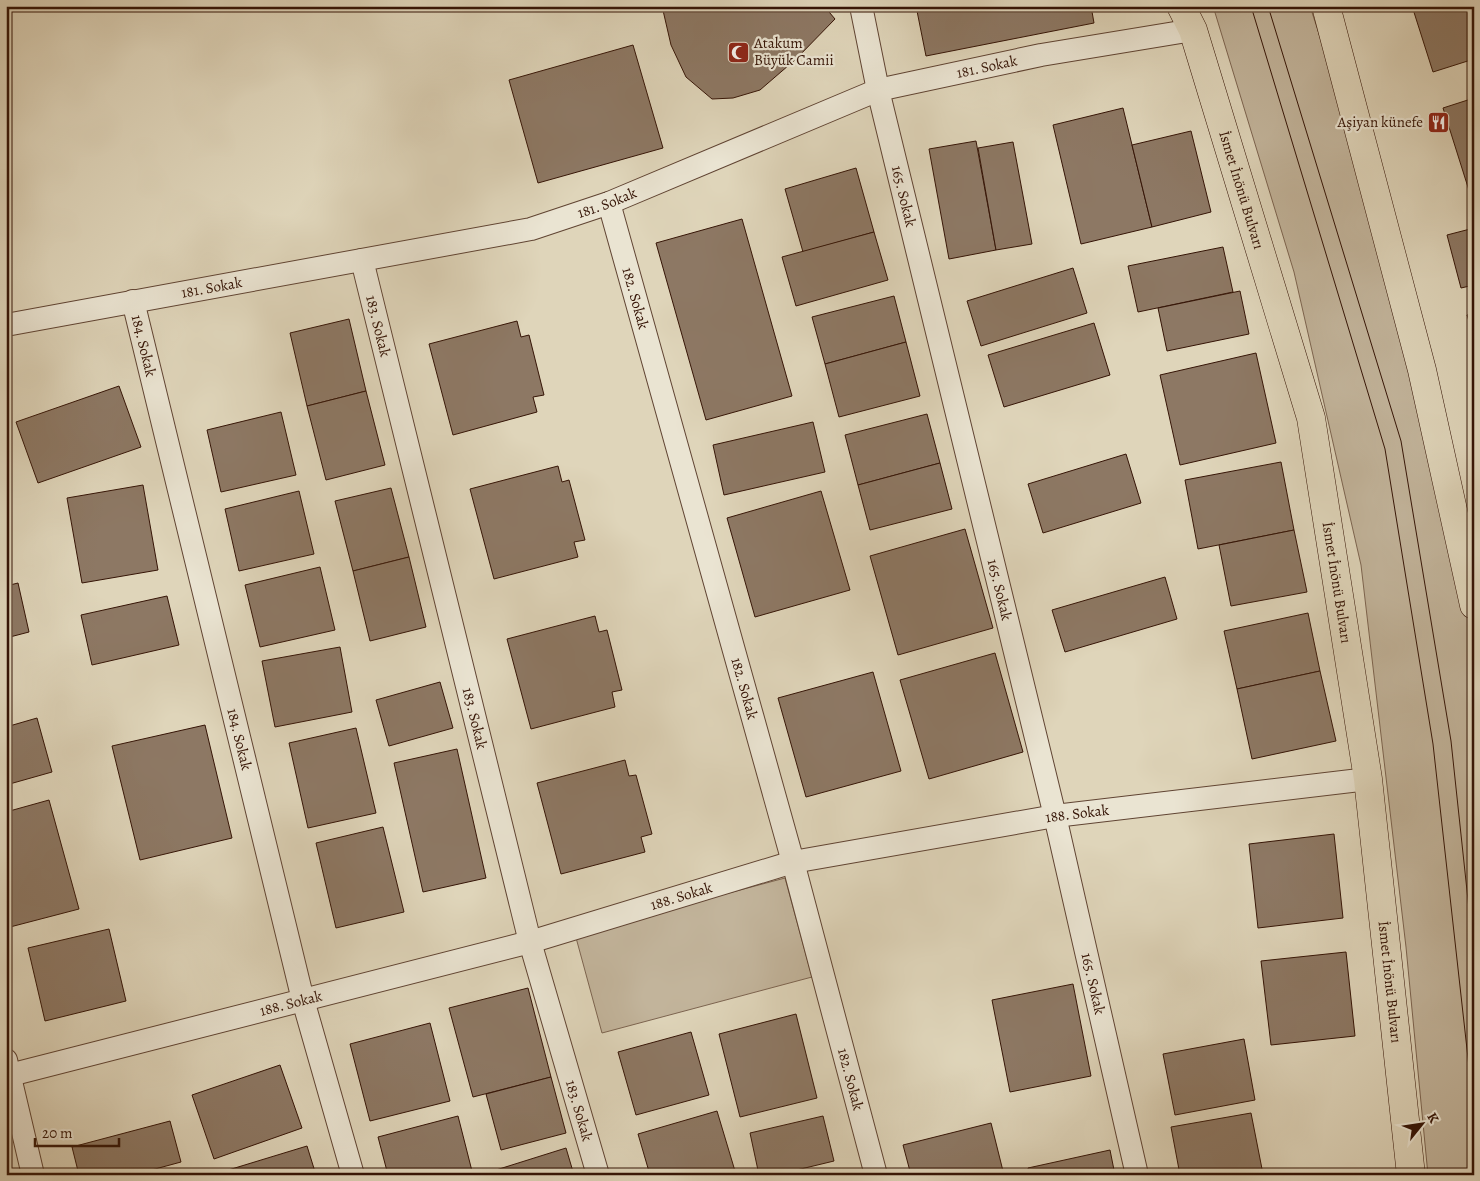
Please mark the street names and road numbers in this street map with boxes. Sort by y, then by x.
street label: 181. Sokak [955,50,1020,83]
street label: İsmet İnönü Bulvarı [1214,128,1269,252]
street label: 165. Sokak [887,163,921,229]
street label: 181. Sokak [575,182,640,223]
street label: 182. Sokak [617,265,654,332]
street label: 181. Sokak [179,272,244,303]
street label: 183. Sokak [361,293,396,359]
street label: 184. Sokak [127,313,161,379]
street label: İsmet İnönü Bulvarı [1318,520,1356,645]
street label: 165. Sokak [983,557,1017,623]
street label: 182. Sokak [726,655,763,722]
street label: 183. Sokak [458,685,492,752]
street label: 184. Sokak [222,706,257,773]
street label: 188. Sokak [1044,800,1110,828]
street label: 188. Sokak [648,877,715,915]
street label: İsmet İnönü Bulvarı [1373,920,1407,1044]
street label: 165. Sokak [1077,951,1110,1017]
street label: 188. Sokak [257,985,325,1021]
street label: 182. Sokak [833,1046,869,1113]
street label: 183. Sokak [561,1078,598,1144]

